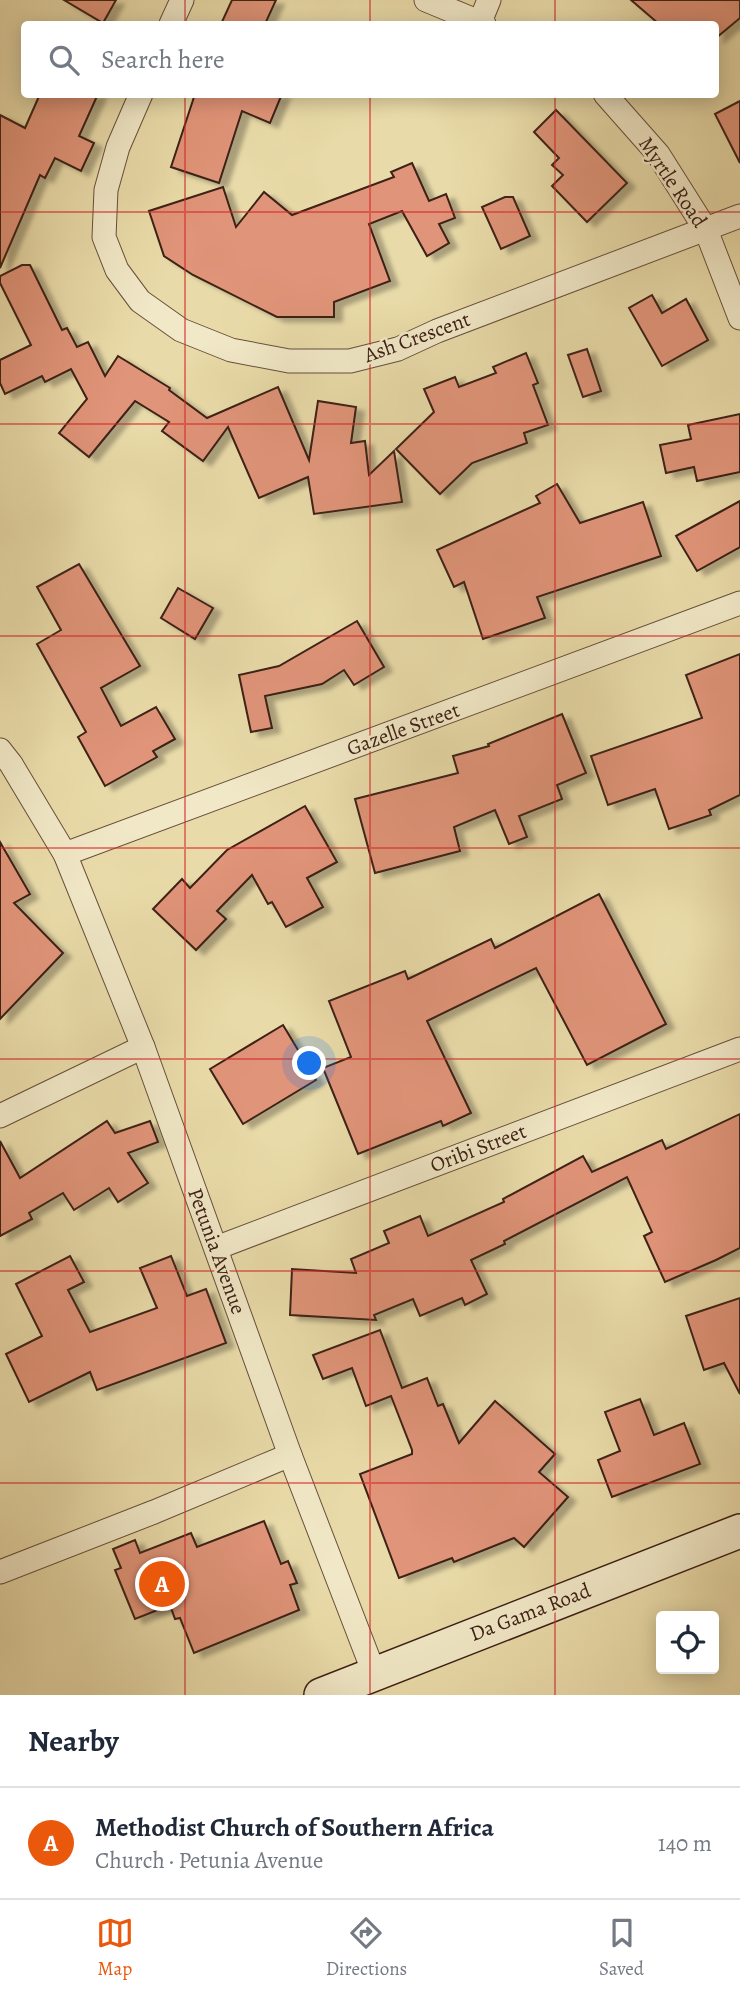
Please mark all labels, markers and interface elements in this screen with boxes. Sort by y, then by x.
search box [21,21,719,98]
icon: search [45,41,83,79]
text: Search here [101,42,225,77]
street label: Myrtle Road [632,131,714,234]
street label: Ash Crescent [359,305,474,369]
street label: Gazelle Street [343,696,463,762]
your location [292,1046,326,1080]
street label: Oribi Street [426,1117,530,1179]
street label: Petunia Avenue [181,1184,253,1318]
pin: A [139,1558,185,1610]
street label: Da Gama Road [465,1576,595,1648]
map controls [656,1611,719,1674]
button: locate [656,1611,719,1674]
text: Nearby [28,1721,119,1761]
text: Methodist Church of Southern Africa [95,1810,494,1845]
text: A [44,1828,58,1859]
text: 140 m [658,1828,712,1859]
text: Church · Petunia Avenue [95,1845,323,1876]
tab: Map [96,1914,134,1982]
tab: Directions [326,1914,407,1982]
tab: Saved [599,1914,644,1982]

